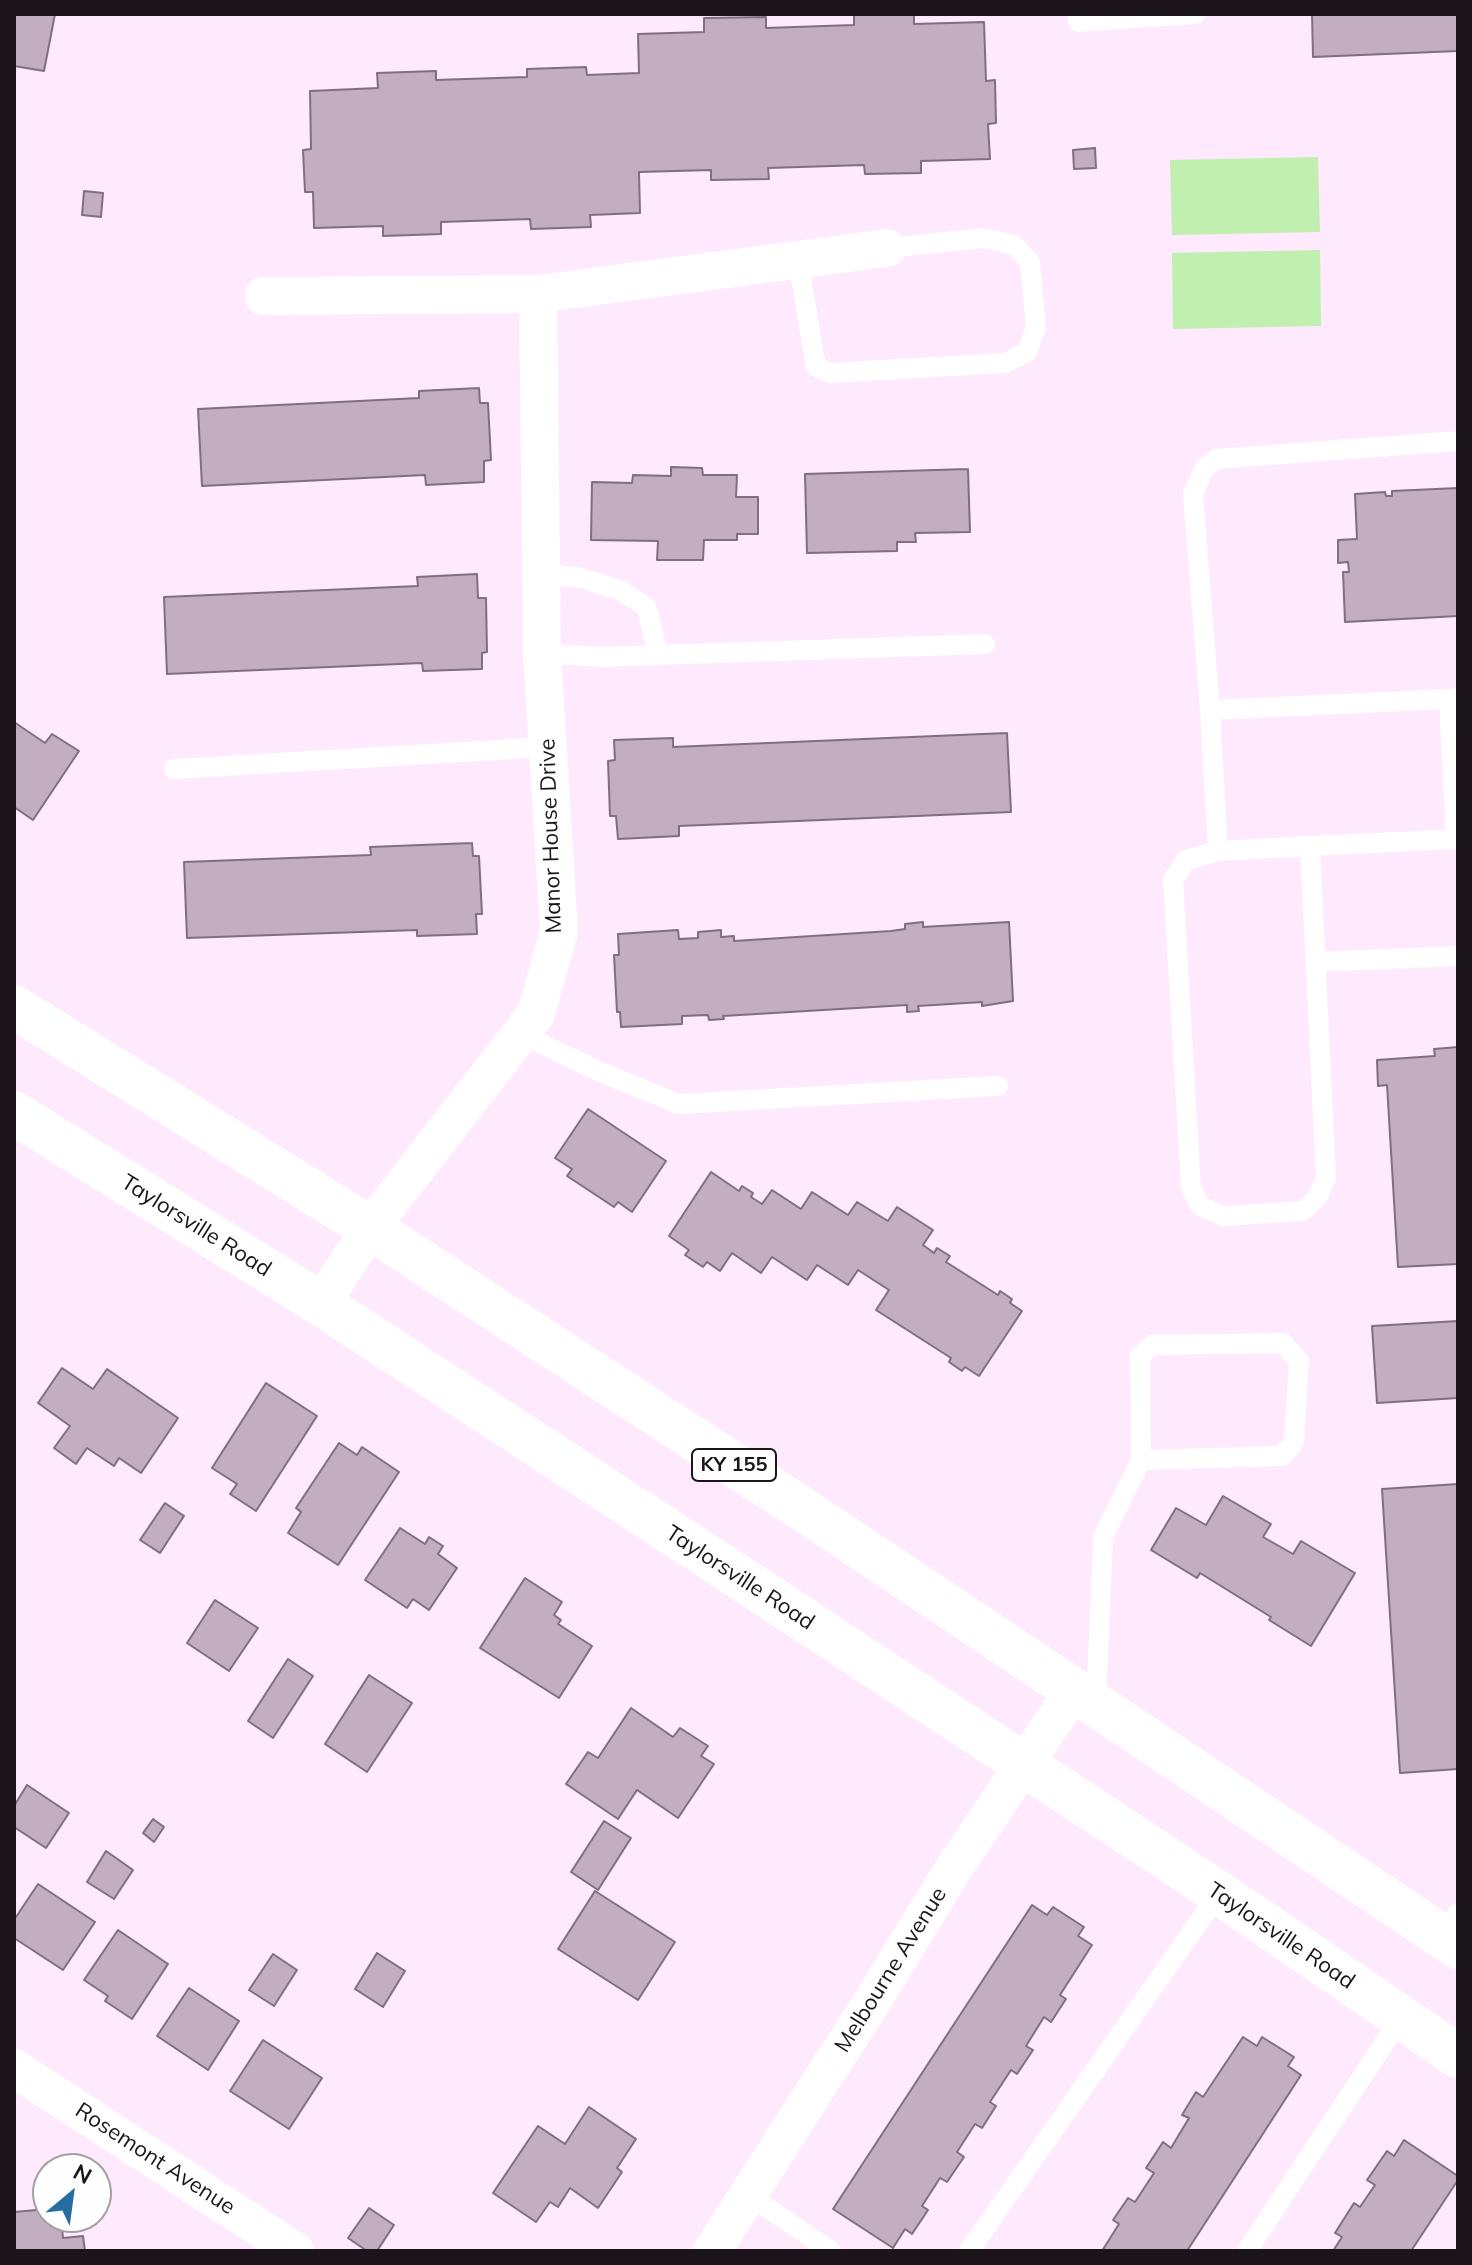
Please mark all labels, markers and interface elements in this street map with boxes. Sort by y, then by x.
street label: Manor House Drive [534,738,568,934]
street label: Taylorsville Road [116,1169,276,1283]
road number: KY 155 [692,1449,776,1481]
street label: Taylorsville Road [661,1520,819,1636]
street label: Taylorsville Road [1202,1877,1360,1995]
street label: Melbourne Avenue [830,1883,952,2057]
street label: Rosemont Avenue [70,2097,240,2221]
north arrow [32,2153,112,2233]
text: N [69,2157,97,2190]

